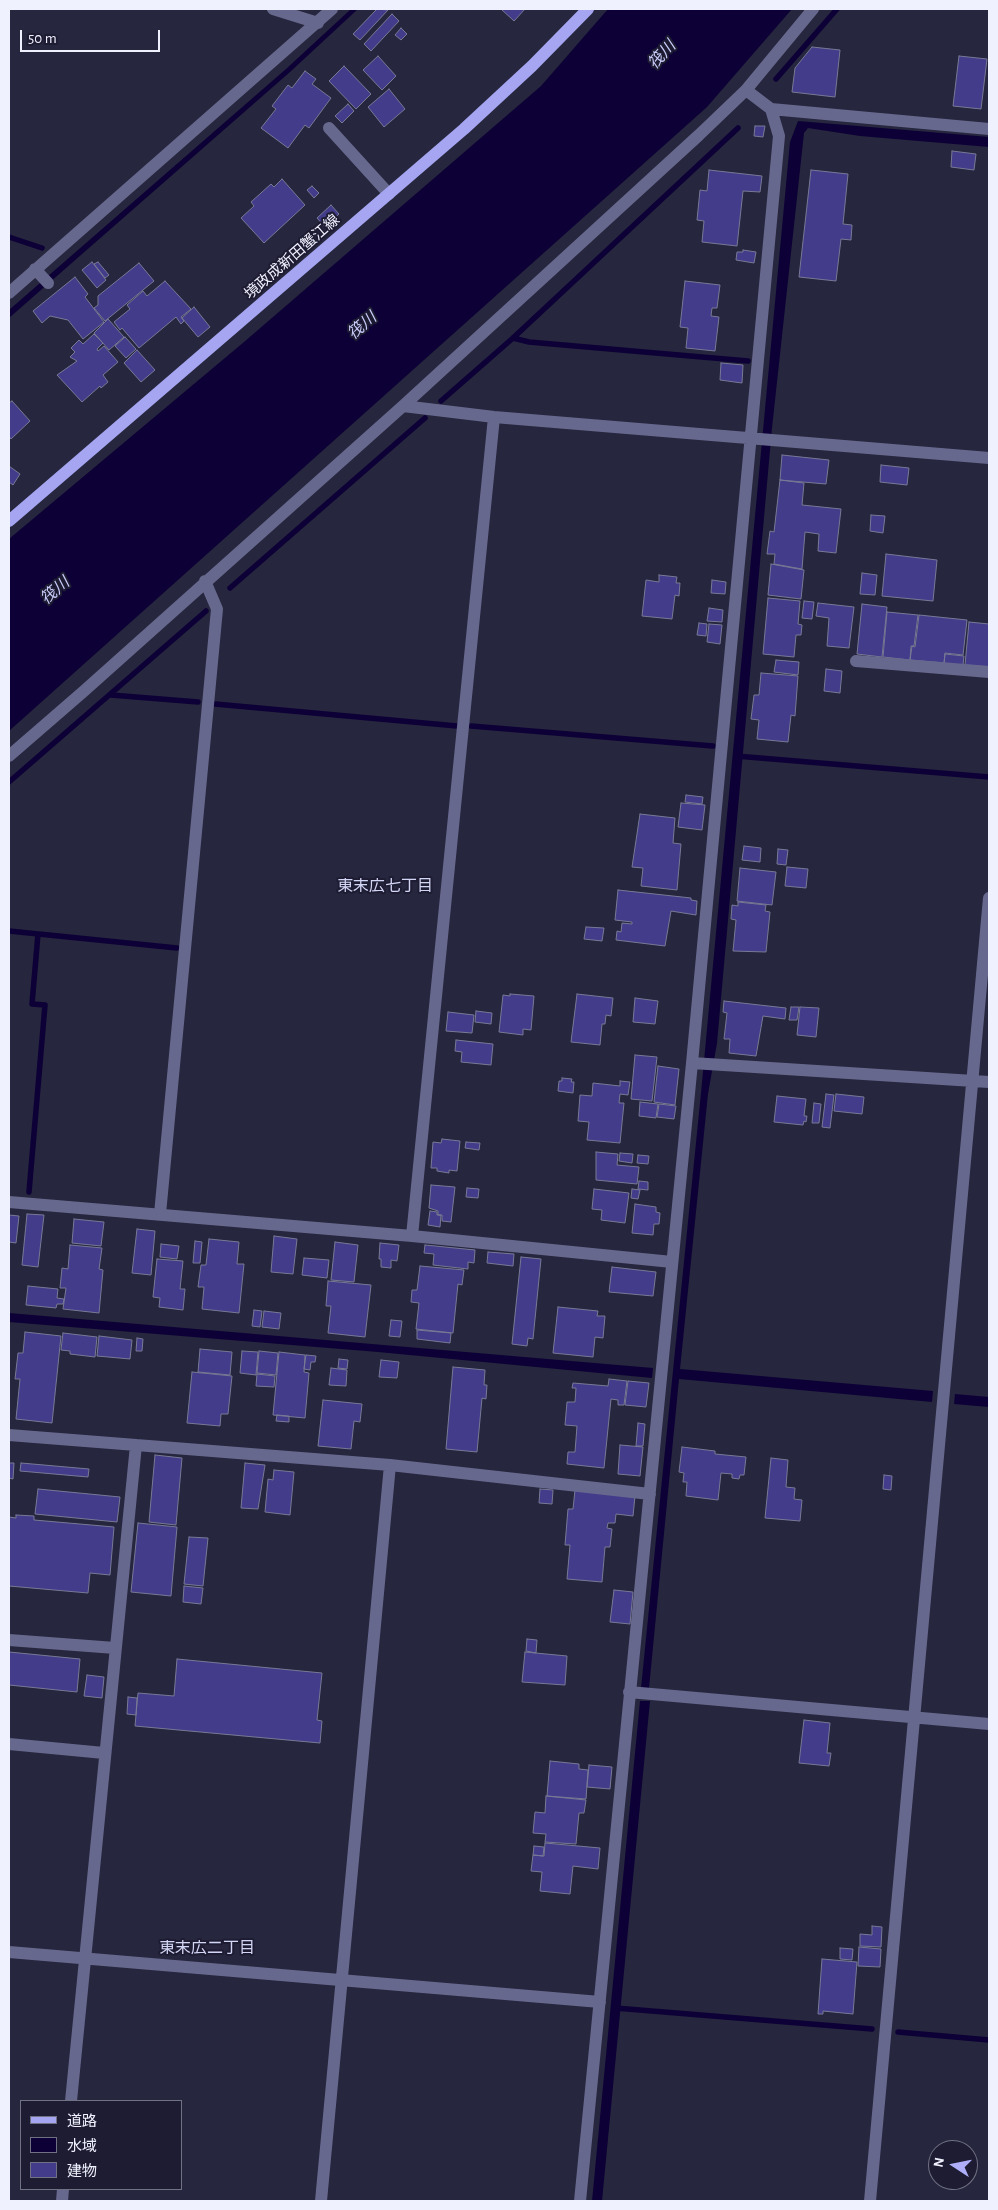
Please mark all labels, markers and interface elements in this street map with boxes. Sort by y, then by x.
scale bar [22,20,162,52]
text: 50 m [28,31,57,46]
water label: 筏川 [644,37,680,73]
street label: 境政成新田蟹江線 [241,211,343,303]
water label: 筏川 [344,308,380,344]
water label: 筏川 [37,573,73,609]
district label: 東末広七丁目 [337,876,433,896]
district label: 東末広二丁目 [159,1938,255,1958]
legend [20,2100,182,2190]
text: 道路 [67,2114,97,2129]
text: 水域 [67,2139,97,2154]
north arrow [928,2140,978,2190]
text: N [931,2156,947,2168]
text: 建物 [67,2164,97,2179]

